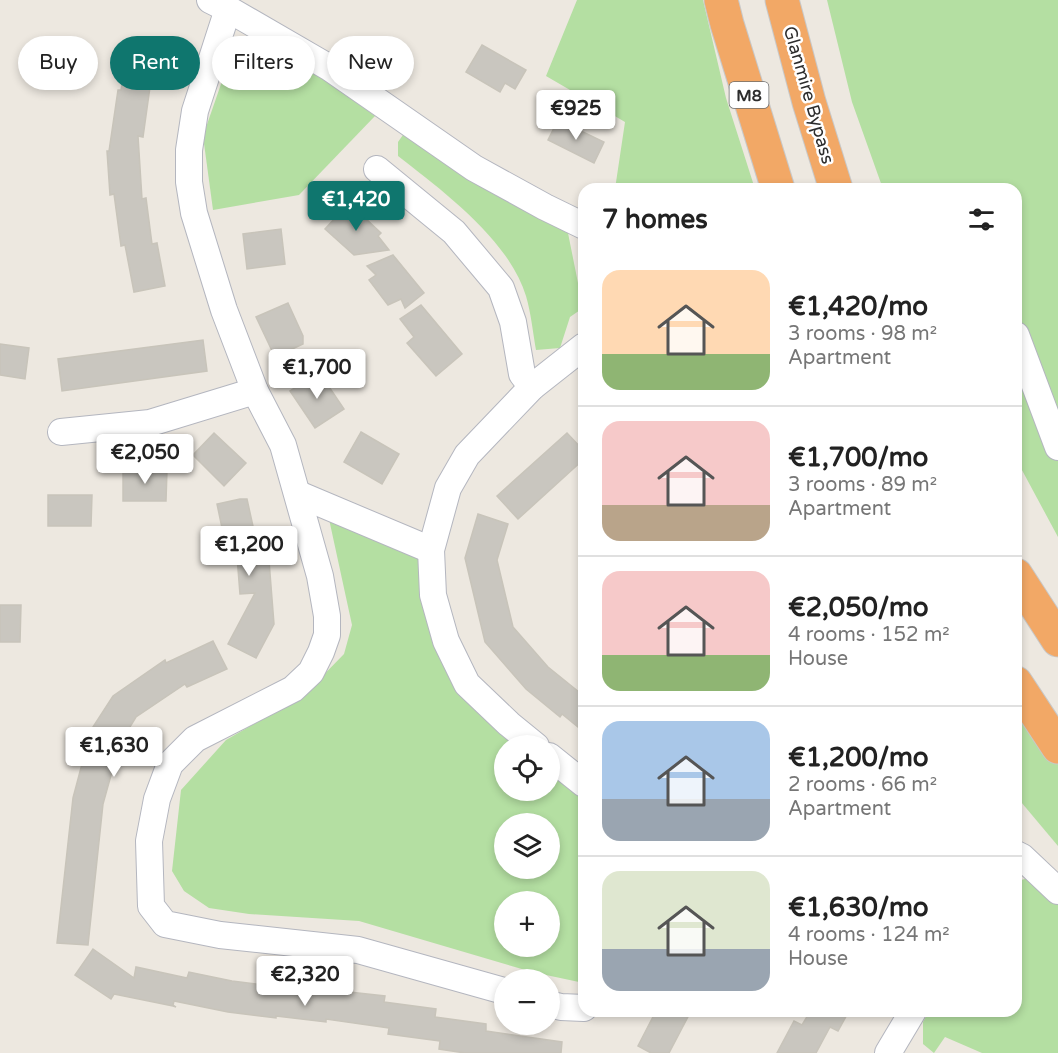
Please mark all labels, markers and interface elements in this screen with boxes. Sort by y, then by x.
street label: Glanmire Bypass [779,24,839,166]
chip: Buy [18,36,98,90]
chip: Rent [110,36,200,90]
chip: Filters [212,36,315,90]
chip: New [327,36,414,90]
road number: M8 [730,82,768,108]
pin: €925 [540,90,612,141]
text: €925 [550,97,602,121]
pin: €1,420 [307,181,405,232]
text: €1,420 [322,188,390,212]
icon: filters [965,203,998,236]
text: 7 homes [602,204,708,235]
text: €1,420/mo [788,291,928,322]
icon: home [650,294,722,366]
text: 3 rooms · 98 m² [788,322,937,346]
text: Apartment [788,346,891,370]
pin: €1,700 [268,349,366,400]
text: €1,700 [283,356,351,380]
pin: €2,050 [96,434,194,485]
text: €2,050 [110,441,180,465]
text: €1,700/mo [788,442,928,473]
icon: home [650,445,722,517]
text: 3 rooms · 89 m² [788,473,937,497]
text: Apartment [788,497,891,521]
pin: €1,200 [200,526,298,577]
text: €1,200 [214,533,284,557]
text: €2,050/mo [788,592,929,623]
icon: home [650,595,722,667]
text: 4 rooms · 152 m² [788,623,950,647]
text: House [788,647,848,671]
pin: €1,630 [65,727,163,778]
text: €1,630 [79,734,149,758]
map controls [494,735,560,1035]
button: locate [494,735,560,801]
text: €1,200/mo [788,742,929,773]
icon: home [650,745,722,817]
text: 2 rooms · 66 m² [788,773,937,797]
text: Apartment [788,797,891,821]
button: layers [494,813,560,879]
button: + [494,891,560,957]
text: €1,630/mo [788,892,929,923]
icon: home [650,895,722,967]
text: 4 rooms · 124 m² [788,923,950,947]
text: House [788,947,848,971]
pin: €2,320 [256,956,354,1007]
text: €2,320 [270,963,340,987]
button: − [494,969,560,1035]

